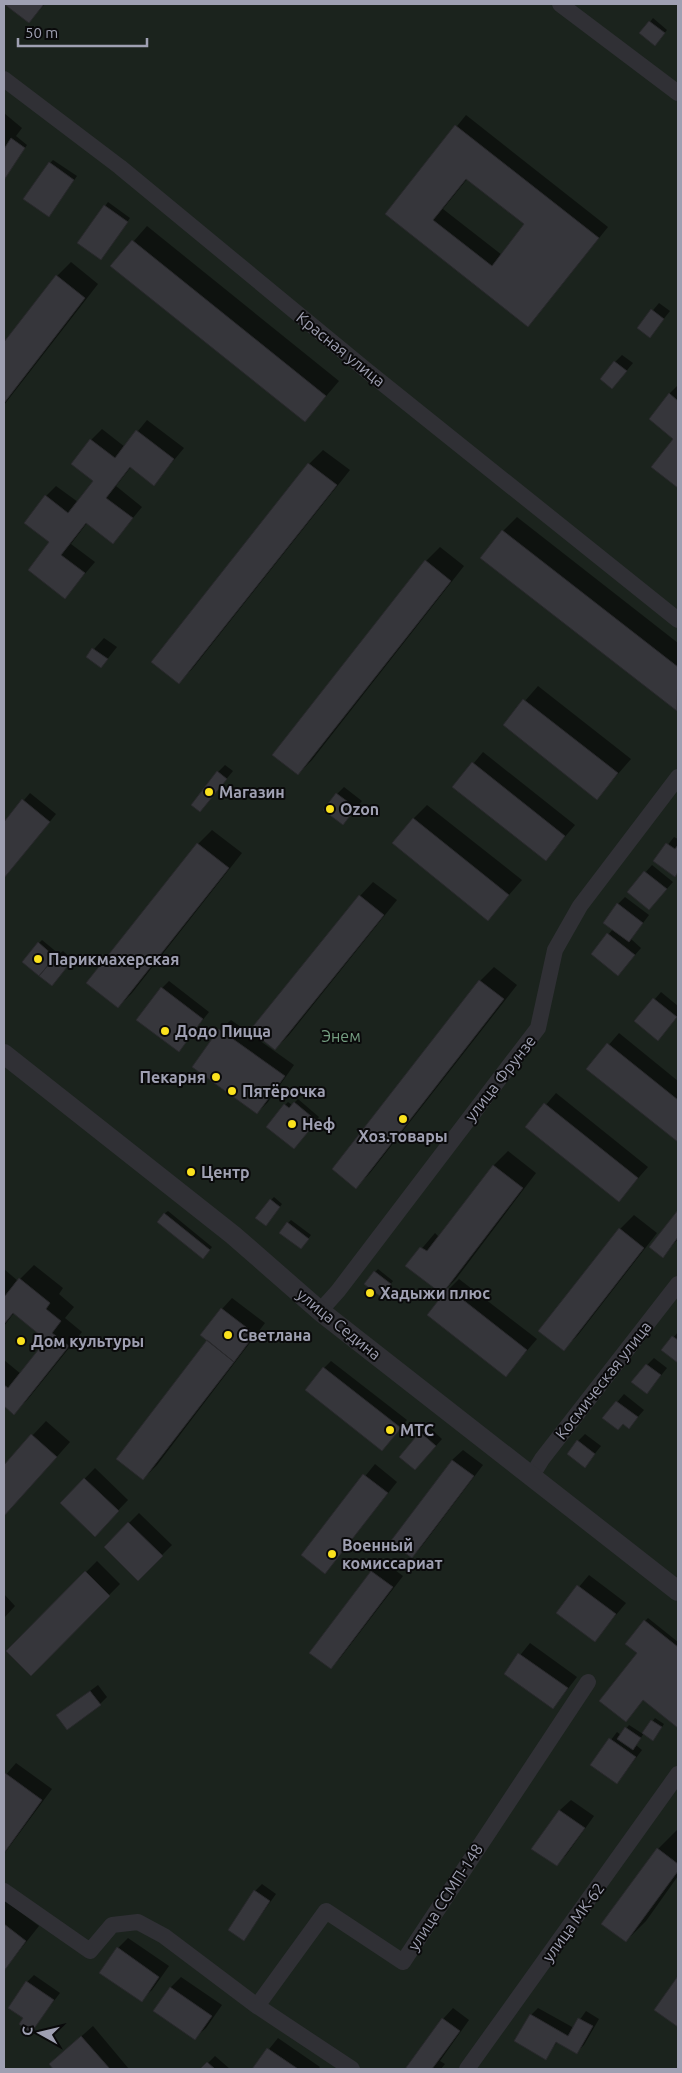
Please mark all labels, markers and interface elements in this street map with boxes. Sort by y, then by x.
scale bar [18,15,146,47]
text: 50 m [25,24,58,41]
street label: Красная улица [293,308,389,390]
place label: Магазин [219,783,285,801]
marker: Магазин [203,786,215,798]
place label: Ozon [340,800,379,818]
marker: Ozon [324,803,336,815]
place label: Парикмахерская [48,950,179,968]
marker: Парикмахерская [32,953,44,965]
place label: Додо Пицца [175,1022,271,1040]
marker: Додо Пицца [159,1025,171,1037]
park label: Энем [321,1027,361,1045]
street label: улица Фрунзе [461,1031,539,1125]
place label: Пекарня [139,1068,206,1086]
marker: Пекарня [210,1071,222,1083]
place label: Пятёрочка [242,1082,326,1100]
marker: Пятёрочка [226,1085,238,1097]
marker: Хоз.товары [397,1113,409,1125]
place label: Неф [302,1115,335,1133]
marker: Неф [286,1118,298,1130]
place label: Хоз.товары [358,1127,448,1145]
place label: Центр [201,1163,250,1181]
marker: Центр [185,1166,197,1178]
place label: Хадыжи плюс [380,1284,490,1302]
street label: улица Седина [294,1285,384,1363]
marker: Хадыжи плюс [364,1287,376,1299]
street label: Космическая улица [551,1317,655,1443]
place label: Светлана [238,1326,311,1344]
marker: Светлана [222,1329,234,1341]
place label: Дом культуры [31,1332,144,1350]
marker: Дом культуры [15,1335,27,1347]
place label: МТС [400,1421,434,1439]
marker: МТС [384,1424,396,1436]
place label: Военный комиссариат [342,1536,443,1572]
marker: Военный комиссариат [326,1548,338,1560]
street label: улица ССМП-148 [404,1840,486,1954]
street label: улица МК-62 [538,1879,608,1965]
north arrow [15,2008,65,2058]
text: С [19,2026,36,2037]

